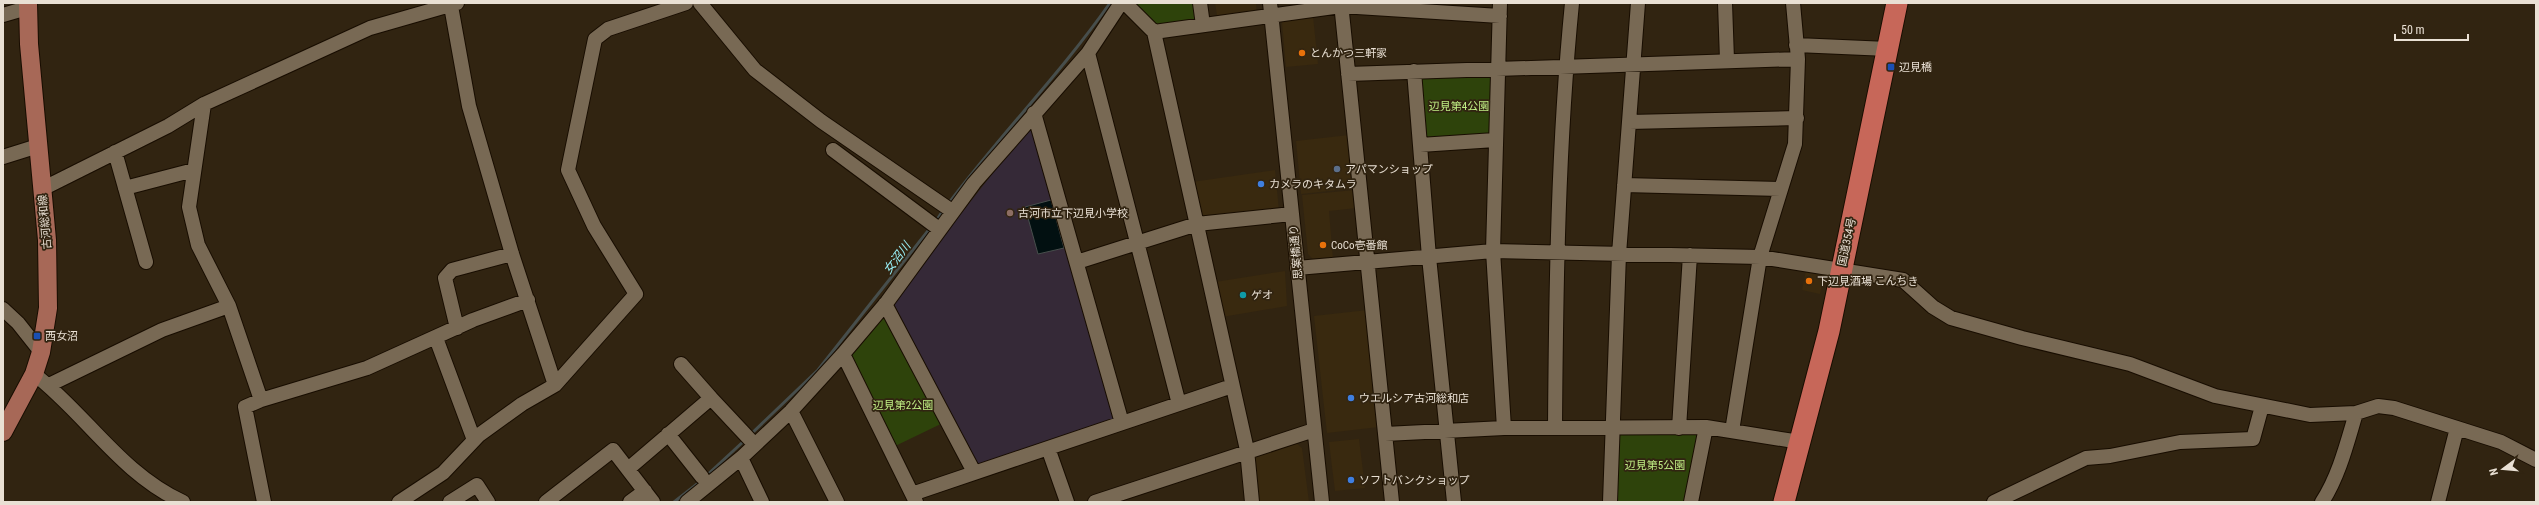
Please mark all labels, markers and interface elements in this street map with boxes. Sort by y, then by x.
scale bar [2395,16,2468,42]
text: 50 m [2401,23,2425,37]
place label: とんかつ三軒家 [1310,47,1387,60]
marker: とんかつ三軒家 [1297,48,1307,58]
place label: 辺見橋 [1899,61,1932,74]
marker: 辺見橋 [1886,62,1896,72]
park label: 辺見第4公園 [1429,100,1489,113]
place label: アパマンショップ [1345,163,1433,176]
marker: アパマンショップ [1332,164,1342,174]
place label: カメラのキタムラ [1269,178,1356,191]
marker: カメラのキタムラ [1256,179,1266,189]
street label: 古河総和線 [36,194,54,250]
place label: 古河市立下辺見小学校 [1018,207,1128,220]
marker: 古河市立下辺見小学校 [1005,208,1015,218]
street label: 国道354号 [1836,217,1858,267]
street label: 思案橋通り [1287,224,1305,280]
water label: 女沼川 [881,238,915,277]
place label: CoCo壱番館 [1331,239,1388,252]
marker: CoCo壱番館 [1318,240,1328,250]
place label: 下辺見酒場 こんちき [1817,275,1919,288]
marker: 下辺見酒場 こんちき [1804,276,1814,286]
place label: ゲオ [1251,289,1273,302]
marker: ゲオ [1238,290,1248,300]
place label: 西女沼 [45,330,78,343]
marker: 西女沼 [32,331,42,341]
place label: ウエルシア古河総和店 [1359,392,1469,405]
marker: ウエルシア古河総和店 [1346,393,1356,403]
park label: 辺見第2公園 [873,399,933,412]
north arrow [2483,449,2523,489]
park label: 辺見第5公園 [1625,459,1685,472]
text: N [2487,466,2501,477]
place label: ソフトバンクショップ [1359,474,1470,487]
marker: ソフトバンクショップ [1346,475,1356,485]

